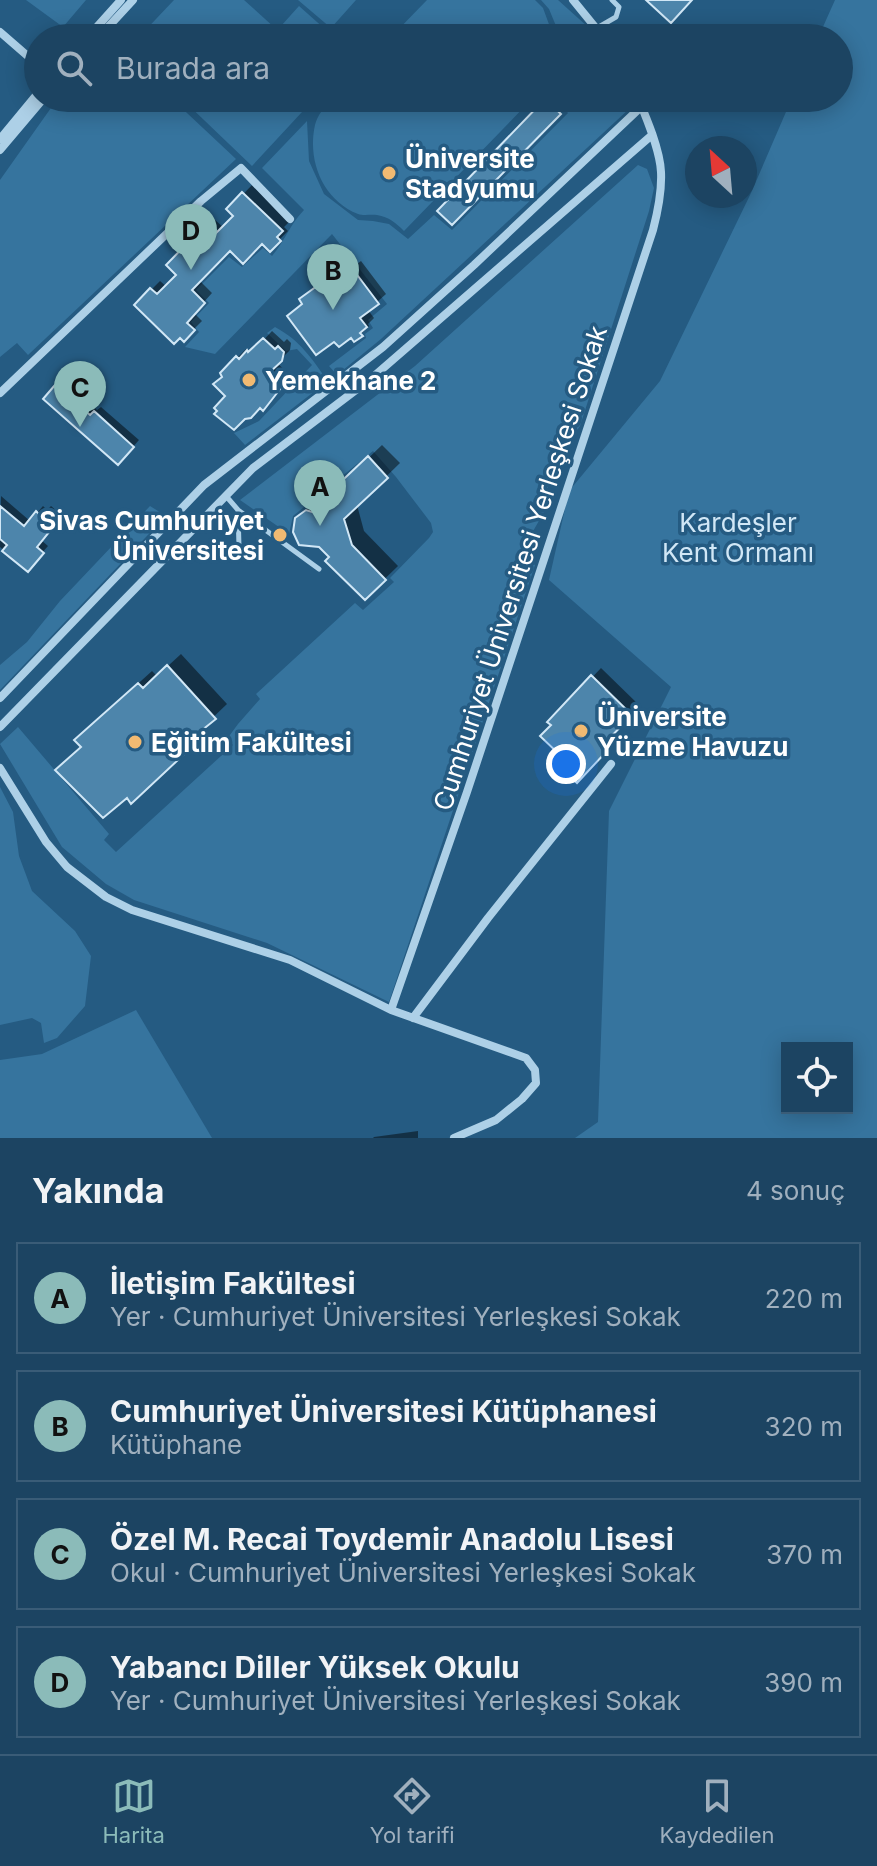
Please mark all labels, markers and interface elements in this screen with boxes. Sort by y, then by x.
search box [24,24,853,112]
icon: search [52,46,96,90]
text: Burada ara [116,50,270,86]
north arrow [685,136,757,208]
place label: Üniversite Stadyumu [405,143,535,204]
marker: Üniversite Stadyumu [380,164,398,182]
pin: D [165,204,217,270]
pin: B [307,244,359,310]
street label: Cumhuriyet Üniversitesi Yerleşkesi Sokak [427,322,613,814]
pin: C [54,361,106,427]
place label: Yemekhane 2 [265,365,436,396]
marker: Yemekhane 2 [240,371,258,389]
pin: A [294,460,346,526]
place label: Sivas Cumhuriyet Üniversitesi [39,505,264,566]
park label: Kardeşler Kent Ormanı [662,507,814,568]
marker: Sivas Cumhuriyet Üniversitesi [271,526,289,544]
place label: Üniversite Yüzme Havuzu [597,701,788,762]
marker: Üniversite Yüzme Havuzu [572,722,590,740]
place label: Eğitim Fakültesi [151,727,352,758]
marker: Eğitim Fakültesi [126,733,144,751]
your location [546,744,586,784]
map controls [781,1042,853,1114]
button: locate [781,1042,853,1114]
text: Yakında [32,1170,164,1211]
text: 4 sonuç [746,1175,845,1206]
text: İletişim Fakültesi [110,1265,356,1301]
text: A [50,1283,70,1314]
text: 220 m [765,1283,843,1314]
text: Yer · Cumhuriyet Üniversitesi Yerleşkesi Sokak [110,1301,681,1332]
text: Cumhuriyet Üniversitesi Kütüphanesi [110,1393,657,1429]
text: B [51,1411,69,1442]
text: 320 m [765,1411,843,1442]
text: Kütüphane [110,1429,242,1460]
text: Özel M. Recai Toydemir Anadolu Lisesi [110,1521,674,1557]
text: C [50,1539,70,1570]
text: 370 m [766,1539,843,1570]
text: Okul · Cumhuriyet Üniversitesi Yerleşkesi Sokak [110,1557,696,1588]
text: Yabancı Diller Yüksek Okulu [110,1649,520,1685]
text: D [51,1667,69,1698]
text: 390 m [764,1667,843,1698]
text: Yer · Cumhuriyet Üniversitesi Yerleşkesi Sokak [110,1685,681,1716]
tab: Harita [102,1774,165,1848]
tab: Yol tarifi [370,1774,455,1848]
tab: Kaydedilen [660,1774,775,1848]

